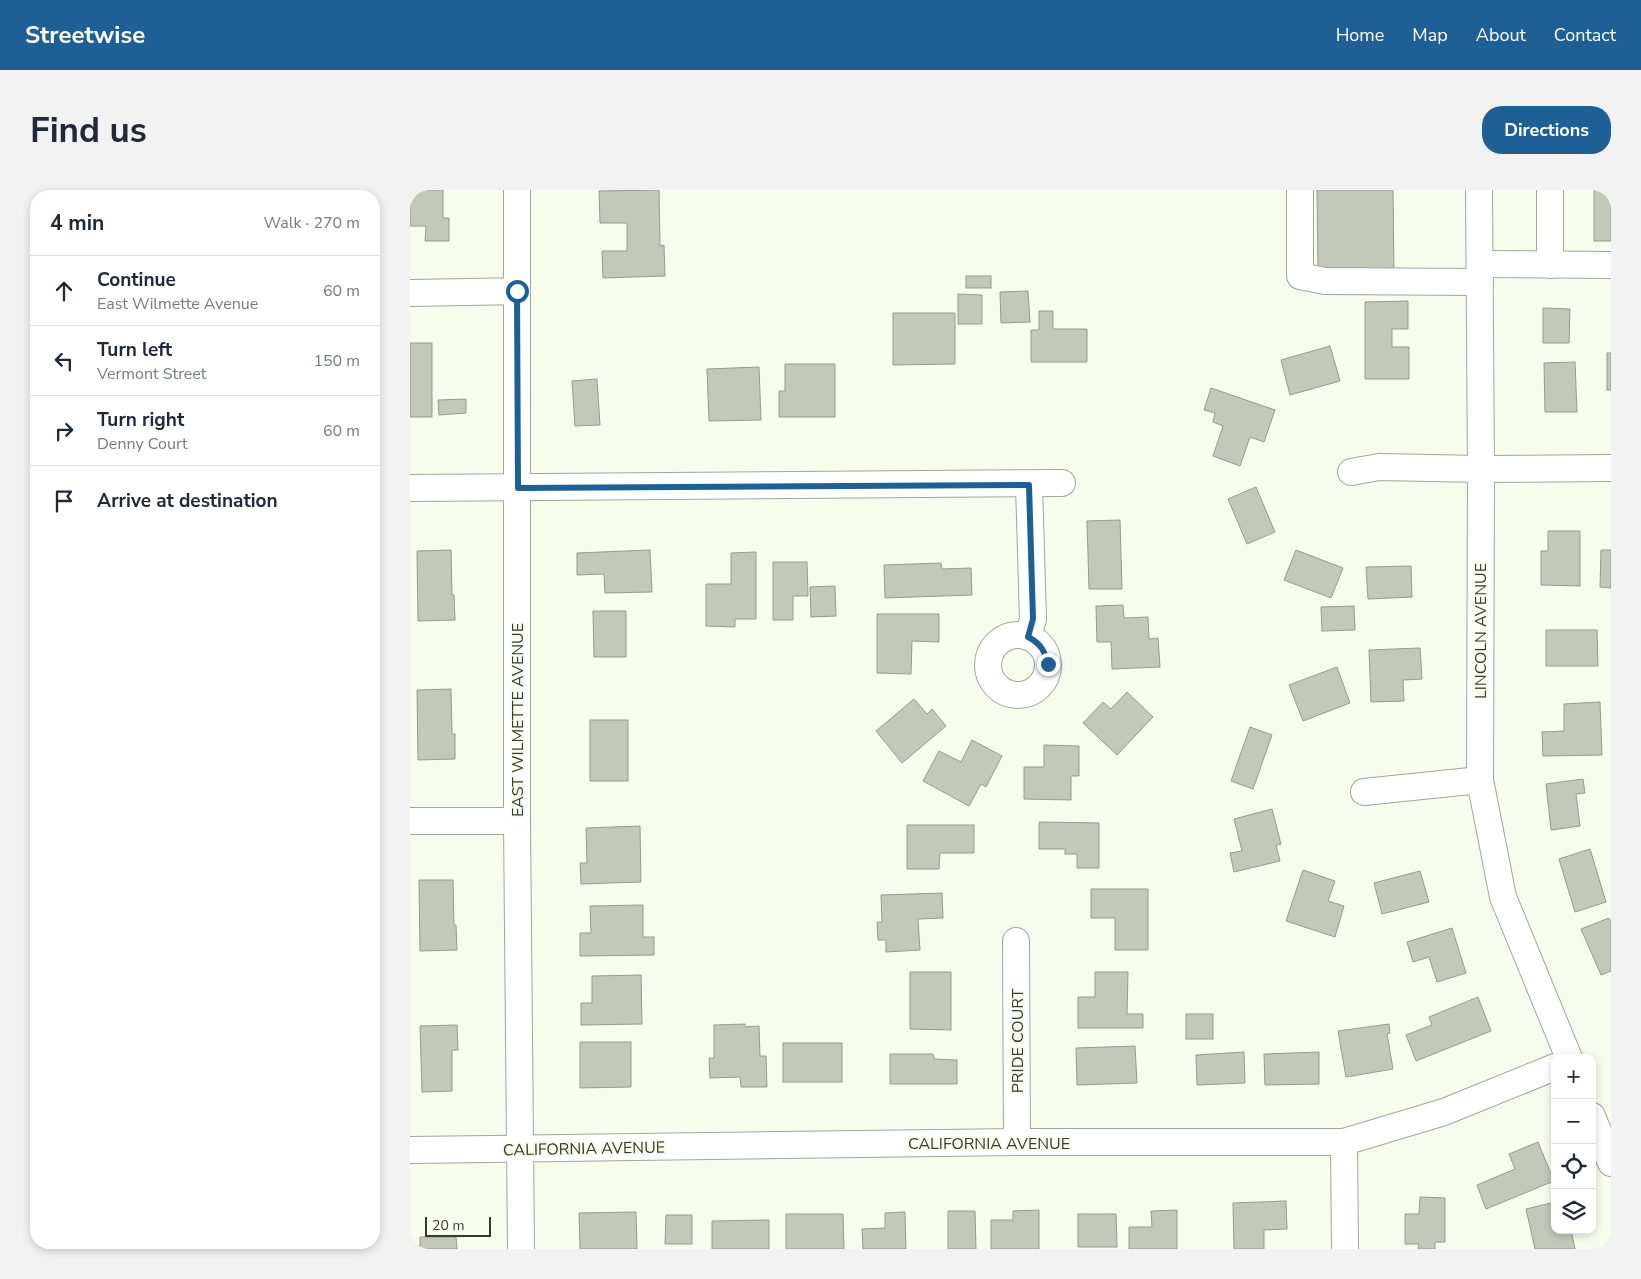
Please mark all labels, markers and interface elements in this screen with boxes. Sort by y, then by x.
text: Streetwise [25,19,145,51]
text: Home [1336,23,1384,47]
text: Map [1412,23,1448,47]
text: About [1476,23,1526,47]
text: Contact [1554,23,1616,47]
button: Directions [1482,106,1611,154]
text: Find us [30,107,147,154]
text: 4 min [50,209,104,237]
text: Walk · 270 m [264,212,360,234]
text: Continue [97,267,176,293]
icon: ahead [50,277,78,305]
text: 60 m [323,280,360,302]
route start [506,280,529,303]
text: East Wilmette Avenue [97,293,258,315]
text: Turn left [97,337,172,363]
icon: left [50,347,78,375]
text: 150 m [313,350,360,372]
text: Vermont Street [97,363,206,385]
text: Turn right [97,407,184,433]
icon: right [50,417,78,445]
text: 60 m [323,420,360,442]
text: Denny Court [97,433,188,455]
icon: arrive [50,487,78,515]
text: Arrive at destination [97,488,278,514]
street label: LINCOLN AVENUE [1470,563,1492,699]
street label: EAST WILMETTE AVENUE [507,623,529,817]
route end [1037,653,1060,676]
street label: PRIDE COURT [1007,988,1029,1093]
map controls [1551,1054,1596,1234]
button: + [1551,1054,1596,1099]
button: − [1551,1099,1596,1144]
street label: CALIFORNIA AVENUE [908,1133,1070,1155]
street label: CALIFORNIA AVENUE [503,1137,665,1161]
button: locate [1551,1144,1596,1189]
button: layers [1551,1189,1596,1234]
scale bar [425,1214,491,1237]
text: 20 m [432,1216,464,1235]

